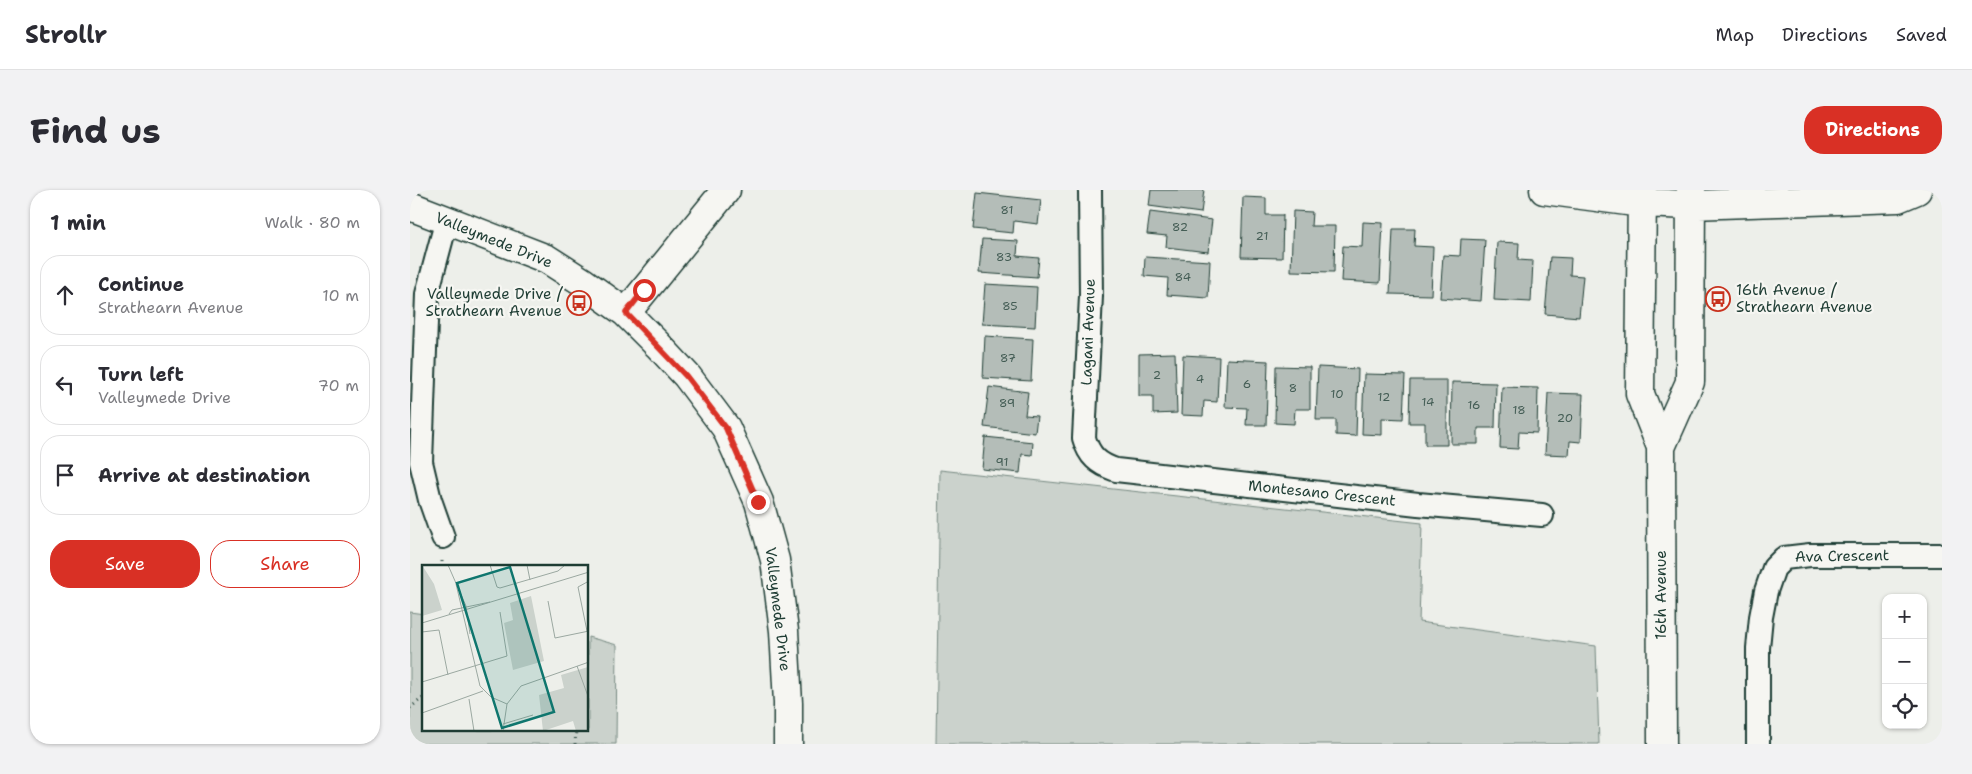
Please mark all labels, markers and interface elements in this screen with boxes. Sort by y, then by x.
text: Strollr [25,19,107,51]
text: Map [1716,23,1754,47]
text: Directions [1782,23,1868,47]
text: Saved [1896,23,1947,47]
button: Directions [1804,106,1942,154]
text: Find us [30,107,161,154]
house number: 81 [1001,202,1013,218]
street label: Valleymede Drive [432,207,556,273]
text: 1 min [50,209,106,237]
text: Walk · 80 m [265,212,360,233]
house number: 82 [1172,219,1188,235]
house number: 21 [1256,228,1268,244]
house number: 83 [996,249,1012,265]
house number: 84 [1175,269,1191,285]
text: Continue [98,272,184,297]
street label: Lagani Avenue [1076,278,1100,386]
route start [633,279,656,302]
place label: 16th Avenue / Strathearn Avenue [1736,280,1873,317]
icon: ahead [51,281,79,309]
place label: Valleymede Drive / Strathearn Avenue [425,284,564,321]
text: 10 m [322,285,359,306]
bus stop icon: 16th Avenue / Strathearn Avenue [1705,286,1731,312]
bus stop icon: Valleymede Drive / Strathearn Avenue [566,290,592,316]
text: Strathearn Avenue [98,297,244,318]
house number: 85 [1002,298,1018,314]
house number: 87 [1000,350,1016,366]
text: Turn left [98,362,184,387]
house number: 2 [1153,367,1161,383]
icon: left [51,371,79,399]
house number: 4 [1196,371,1204,387]
text: 70 m [318,375,359,396]
house number: 6 [1243,376,1251,392]
house number: 8 [1289,380,1297,396]
house number: 10 [1330,386,1344,402]
text: Valleymede Drive [98,387,231,408]
house number: 12 [1378,389,1390,405]
house number: 14 [1422,394,1434,410]
house number: 89 [999,395,1015,411]
house number: 16 [1467,397,1481,413]
house number: 18 [1512,402,1526,418]
house number: 20 [1557,410,1573,426]
house number: 91 [995,454,1009,470]
icon: arrive [51,461,79,489]
text: Arrive at destination [98,463,310,488]
street label: Montesano Crescent [1247,475,1397,511]
route end [747,491,770,514]
button: Save [50,540,200,588]
button: Share [210,540,360,588]
street label: Ava Crescent [1795,545,1889,567]
street label: Valleymede Drive [760,546,796,672]
street label: 16th Avenue [1651,550,1671,640]
inset map [422,565,589,732]
map controls [1882,594,1927,729]
button: + [1882,594,1927,639]
button: − [1882,639,1927,684]
button: locate [1882,684,1927,729]

